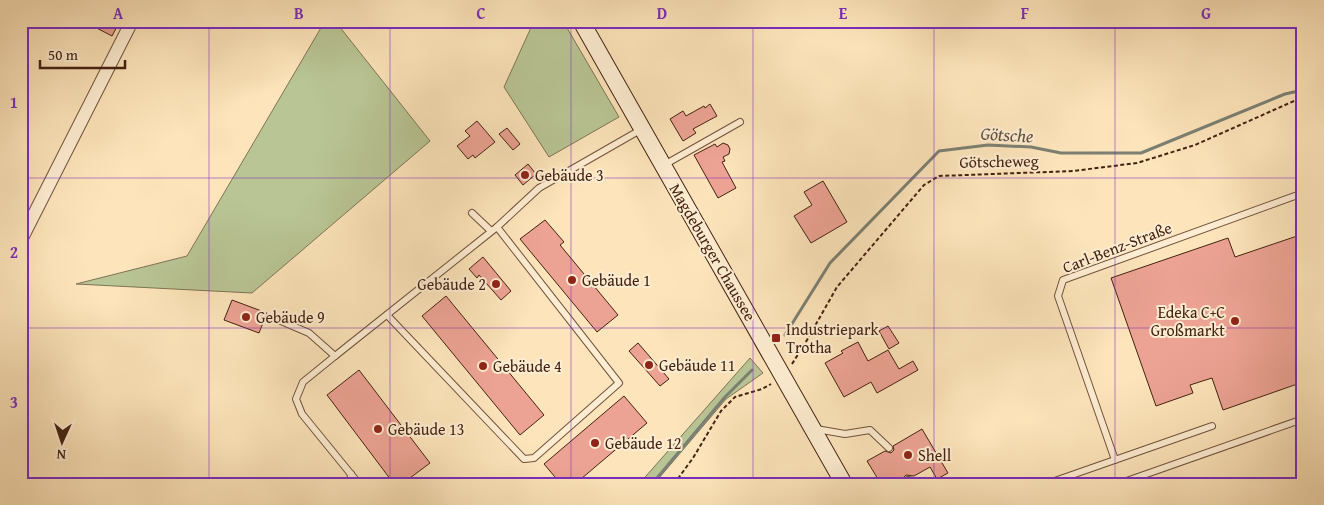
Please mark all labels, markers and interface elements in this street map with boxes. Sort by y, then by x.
text: A [113,1,124,25]
text: B [294,1,304,25]
text: C [476,1,486,25]
text: D [657,1,667,25]
text: E [839,1,848,25]
text: F [1021,1,1029,25]
text: G [1201,1,1211,25]
scale bar [40,38,125,70]
text: 50 m [48,44,79,65]
text: 1 [10,90,18,114]
water label: Götsche [980,120,1034,149]
street label: Götscheweg [959,148,1039,174]
place label: Gebäude 3 [535,163,604,187]
marker: Gebäude 3 [519,169,531,181]
street label: Magdeburger Chaussee [664,179,762,325]
street label: Carl-Benz-Straße [1059,215,1175,279]
text: 2 [10,240,18,264]
place label: Gebäude 1 [582,268,651,292]
place label: Gebäude 2 [417,272,486,296]
marker: Gebäude 1 [566,274,578,286]
marker: Gebäude 2 [490,278,502,290]
place label: Edeka C+C Großmarkt [1151,300,1225,342]
place label: Gebäude 9 [256,305,325,329]
marker: Gebäude 9 [240,311,252,323]
marker: Edeka C+C Großmarkt [1229,315,1241,327]
place label: Industriepark Trotha [786,317,879,359]
marker: Industriepark Trotha [770,332,782,344]
place label: Gebäude 11 [659,353,735,377]
place label: Gebäude 4 [493,354,562,378]
marker: Gebäude 11 [643,359,655,371]
marker: Gebäude 4 [477,360,489,372]
text: 3 [10,390,18,414]
place label: Gebäude 13 [388,417,464,441]
north arrow [38,418,88,468]
marker: Gebäude 13 [372,423,384,435]
place label: Gebäude 12 [605,431,681,455]
marker: Gebäude 12 [589,437,601,449]
place label: Shell [918,443,952,467]
text: N [55,445,67,465]
marker: Shell [902,449,914,461]

